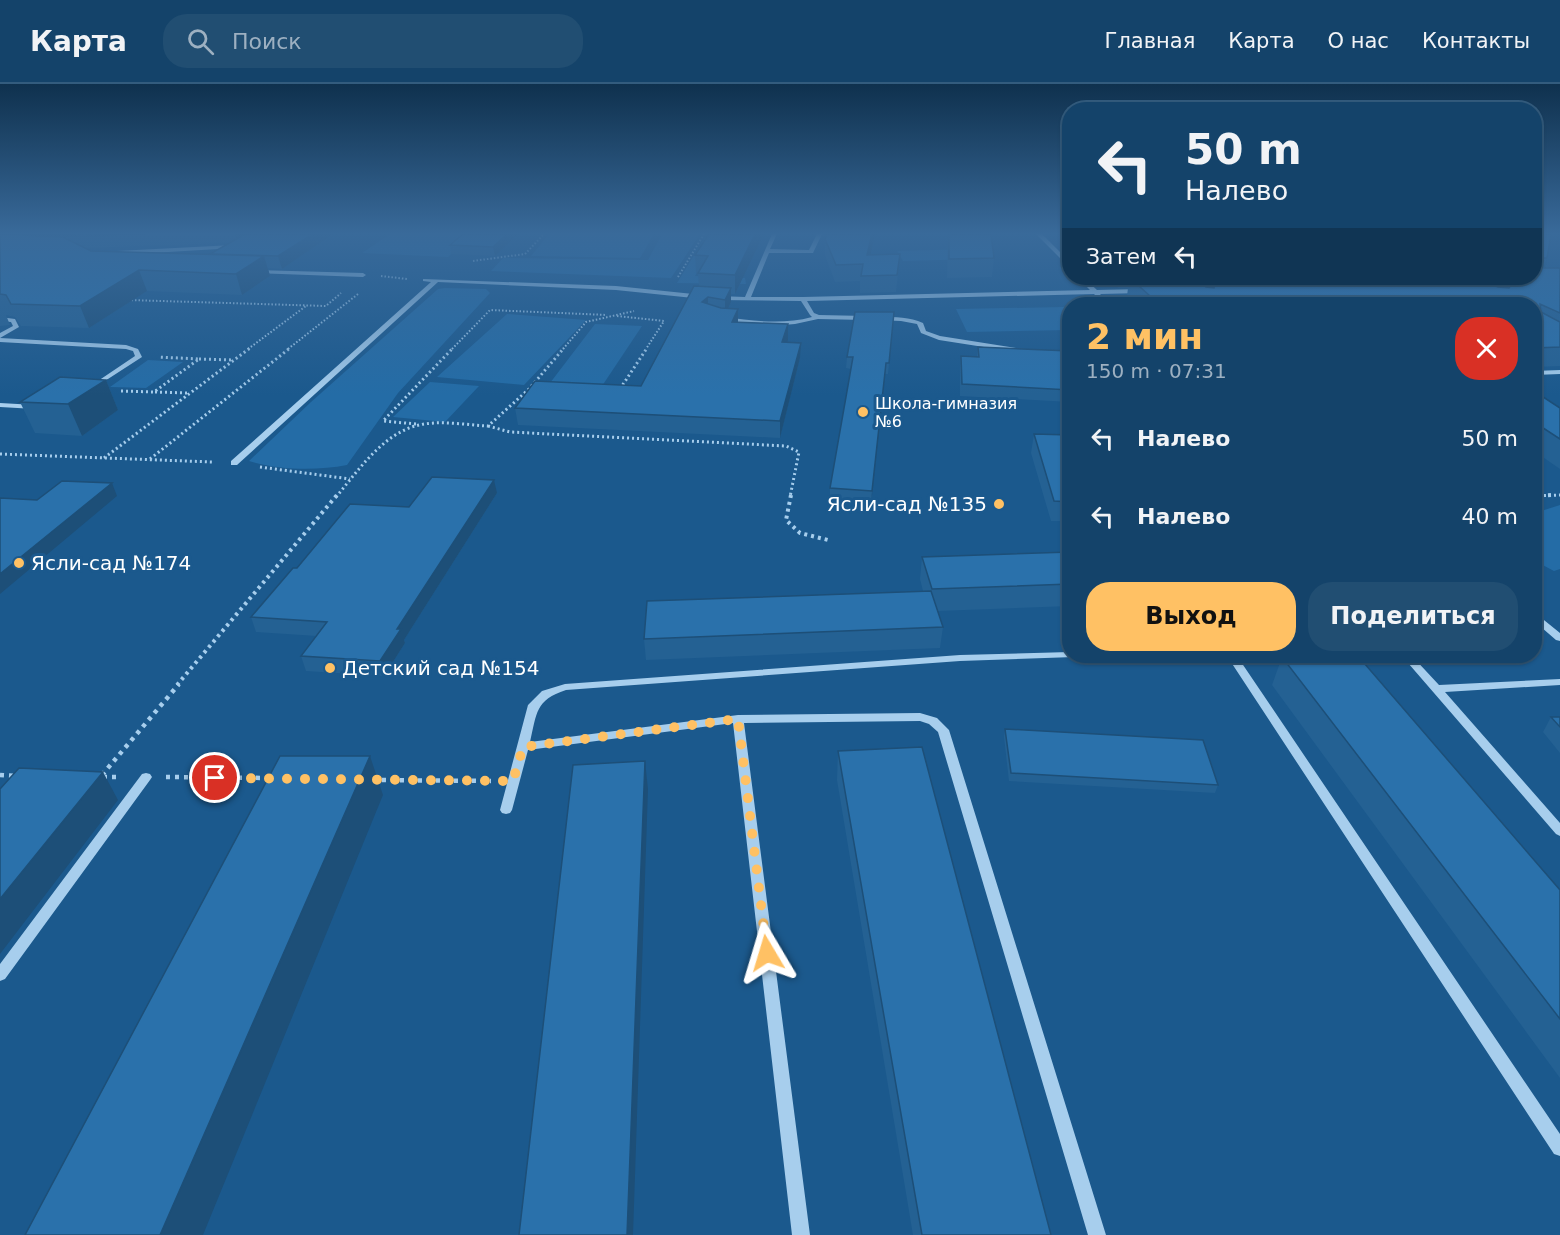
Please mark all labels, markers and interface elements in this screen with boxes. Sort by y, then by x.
search box [163,14,583,68]
text: Карта [30,25,127,58]
icon: search [184,25,217,58]
text: Поиск [232,29,302,54]
text: Главная [1105,29,1195,53]
text: Карта [1228,29,1295,53]
text: О нас [1328,29,1389,53]
text: Контакты [1422,29,1530,53]
text: 50 m [1185,125,1302,174]
icon: left [1086,126,1164,204]
text: Налево [1185,175,1288,206]
icon: left [1169,240,1202,273]
text: Затем [1086,244,1157,269]
text: 2 мин [1086,316,1203,357]
button: close [1455,317,1518,380]
text: 150 m · 07:31 [1086,359,1227,383]
place label: Школа-гимназия №6 [875,394,1017,431]
marker: Школа-гимназия №6 [856,405,870,419]
icon: left [1086,422,1119,455]
text: Налево [1137,426,1230,451]
text: 50 m [1462,426,1518,451]
place label: Ясли-сад №135 [827,492,987,516]
marker: Ясли-сад №135 [992,497,1006,511]
icon: left [1086,500,1119,533]
text: Налево [1137,504,1230,529]
text: 40 m [1462,504,1518,529]
place label: Ясли-сад №174 [31,551,191,575]
marker: Ясли-сад №174 [12,556,26,570]
button: Выход [1086,582,1296,651]
button: Поделиться [1308,582,1518,651]
place label: Детский сад №154 [342,656,539,680]
marker: Детский сад №154 [323,661,337,675]
pin [189,752,240,803]
icon: arrive [198,761,231,794]
position arrow [735,921,799,985]

